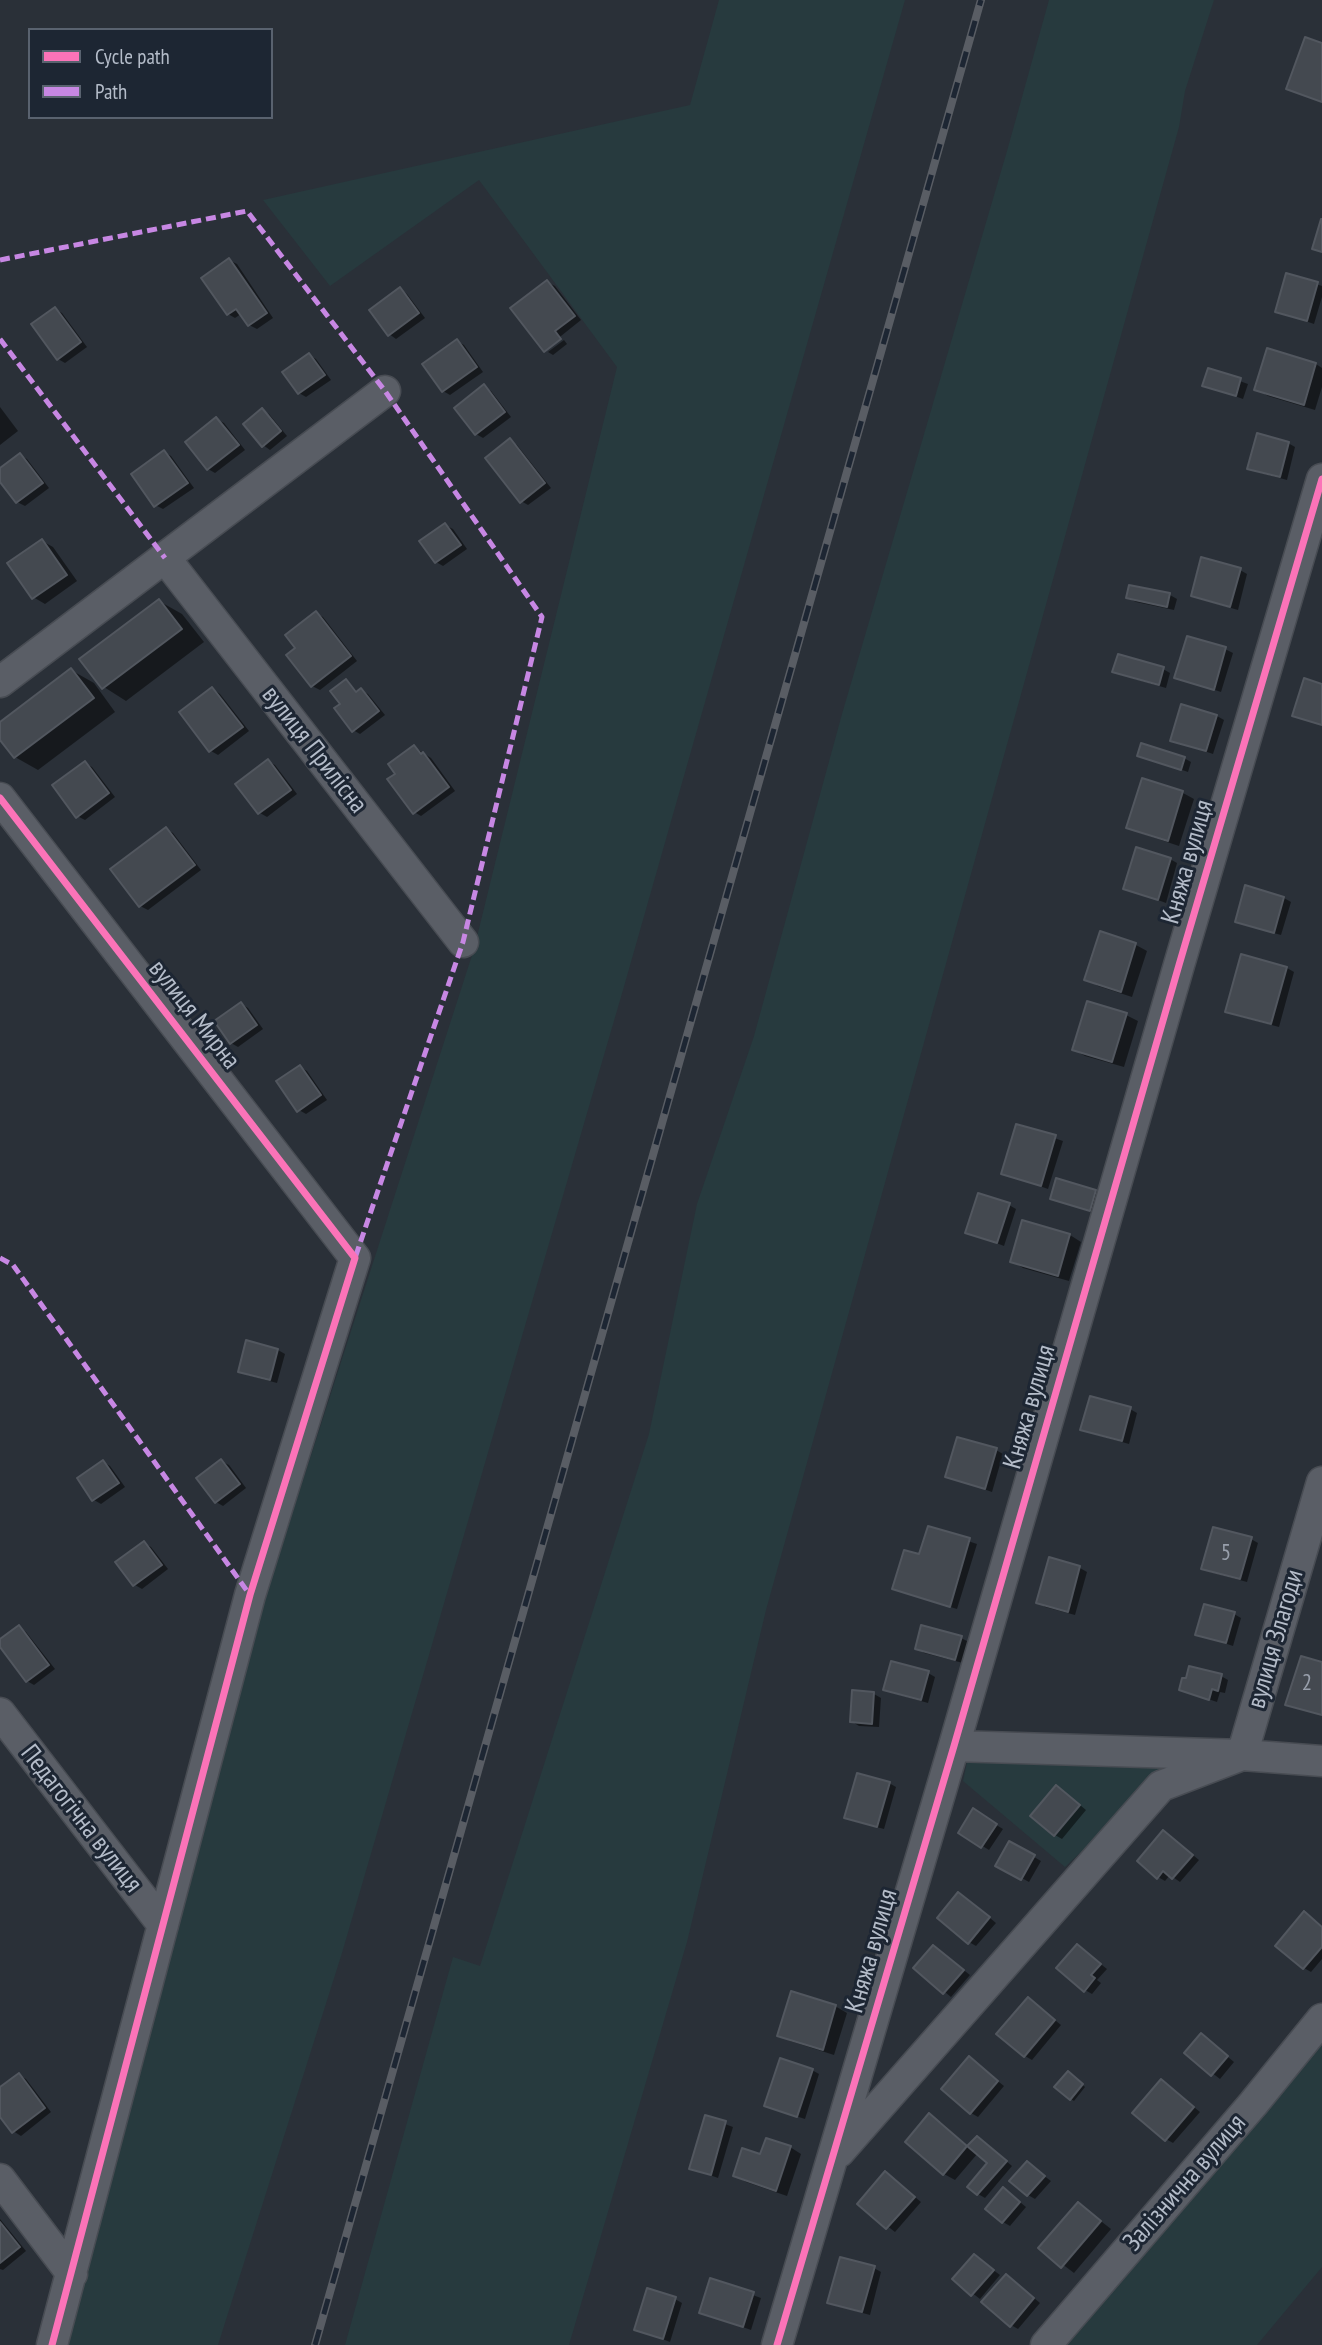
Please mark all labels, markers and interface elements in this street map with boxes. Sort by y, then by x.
legend [28,28,273,119]
text: Cycle path [95,43,170,70]
text: Path [95,78,127,105]
street label: вулиця Прилісна [255,680,373,820]
street label: Княжа вулиця [1155,796,1221,928]
street label: вулиця Мирна [142,954,246,1076]
street label: Княжа вулиця [997,1341,1063,1473]
house number: 5 [1221,1539,1231,1567]
street label: вулиця Злагоди [1241,1566,1311,1712]
house number: 2 [1302,1669,1312,1697]
street label: Педагогічна вулиця [14,1739,148,1899]
street label: Княжа вулиця [839,1885,905,2017]
street label: Залізнична вулиця [1117,2108,1253,2258]

